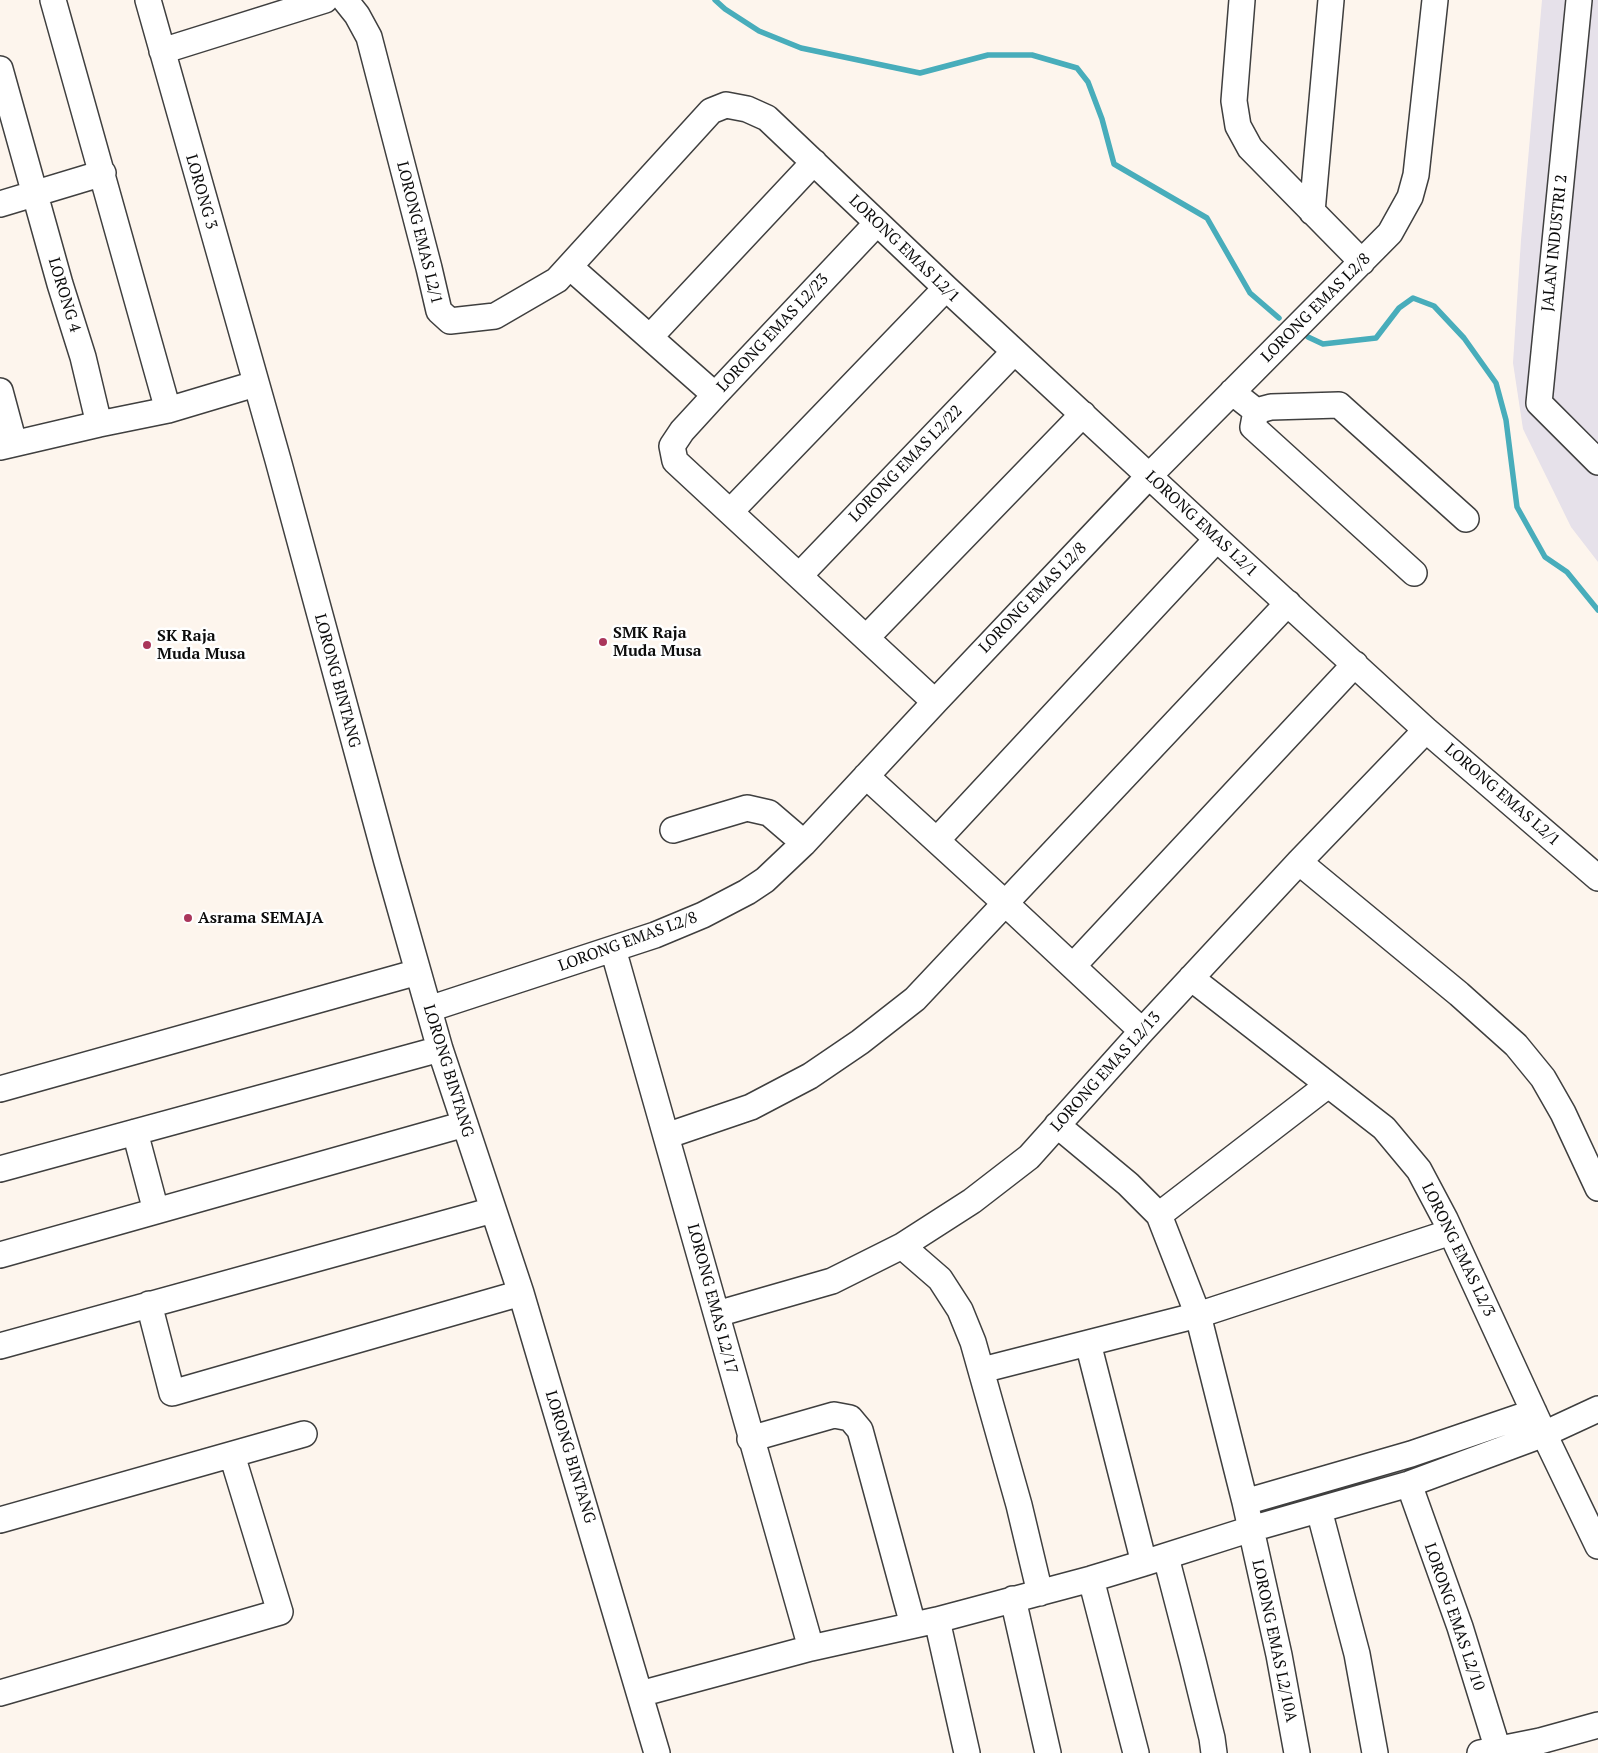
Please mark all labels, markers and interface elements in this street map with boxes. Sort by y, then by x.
street label: LORONG 3 [181,152,221,232]
street label: LORONG EMAS L2/1 [392,160,446,306]
street label: JALAN INDUSTRI 2 [1538,173,1572,313]
street label: LORONG EMAS L2/1 [845,191,963,307]
street label: LORONG EMAS L2/8 [1257,249,1375,367]
street label: LORONG 4 [44,255,84,335]
street label: LORONG EMAS L2/23 [713,270,833,396]
street label: LORONG EMAS L2/22 [845,402,967,526]
street label: LORONG EMAS L2/1 [1141,467,1261,581]
street label: LORONG EMAS L2/8 [975,539,1091,657]
street label: LORONG BINTANG [310,612,364,750]
place label: SMK Raja Muda Musa [613,623,702,661]
place label: SK Raja Muda Musa [157,626,246,664]
marker: SMK Raja Muda Musa [597,636,609,648]
marker: SK Raja Muda Musa [141,639,153,651]
street label: LORONG EMAS L2/1 [1440,740,1564,850]
place label: Asrama SEMAJA [198,908,323,928]
street label: LORONG EMAS L2/8 [556,908,700,976]
marker: Asrama SEMAJA [182,912,194,924]
street label: LORONG BINTANG [419,1002,477,1140]
street label: LORONG EMAS L2/13 [1047,1008,1165,1136]
street label: LORONG EMAS L2/3 [1417,1180,1499,1320]
street label: LORONG EMAS L2/17 [683,1222,741,1376]
street label: LORONG BINTANG [541,1388,599,1526]
street label: LORONG EMAS L2/10 [1420,1541,1488,1693]
street label: LORONG EMAS L2/10A [1247,1558,1301,1724]

